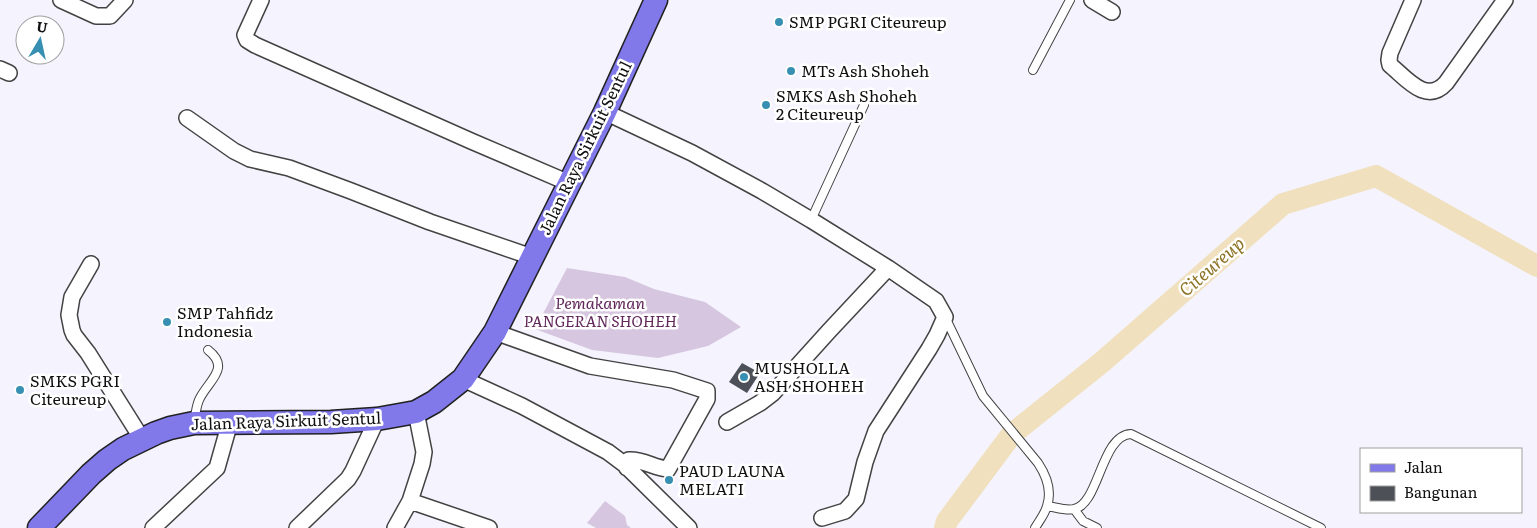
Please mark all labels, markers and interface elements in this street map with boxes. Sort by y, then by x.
place label: SMP PGRI Citeureup [789,9,947,33]
north arrow [15,15,65,65]
text: U [35,15,49,37]
marker: SMP PGRI Citeureup [773,16,785,28]
street label: Jalan Raya Sirkuit Sentul [532,57,637,238]
place label: MTs Ash Shoheh [801,58,930,82]
marker: MTs Ash Shoheh [785,65,797,77]
place label: SMKS Ash Shoheh 2 Citeureup [776,83,918,125]
marker: SMKS Ash Shoheh 2 Citeureup [760,99,772,111]
water label: Citeureup [1172,230,1250,302]
park label: Pemakaman PANGERAN SHOHEH [523,290,677,332]
place label: SMP Tahfidz Indonesia [177,300,273,342]
marker: SMP Tahfidz Indonesia [161,316,173,328]
place label: MUSHOLLA ASH SHOHEH [754,355,864,397]
place label: SMKS PGRI Citeureup [30,368,120,410]
marker: MUSHOLLA ASH SHOHEH [738,371,750,383]
marker: SMKS PGRI Citeureup [14,384,26,396]
street label: Jalan Raya Sirkuit Sentul [190,405,382,435]
legend [1360,448,1522,513]
text: Jalan [1404,455,1443,478]
place label: PAUD LAUNA MELATI [679,458,785,500]
marker: PAUD LAUNA MELATI [663,474,675,486]
text: Bangunan [1404,480,1478,503]

